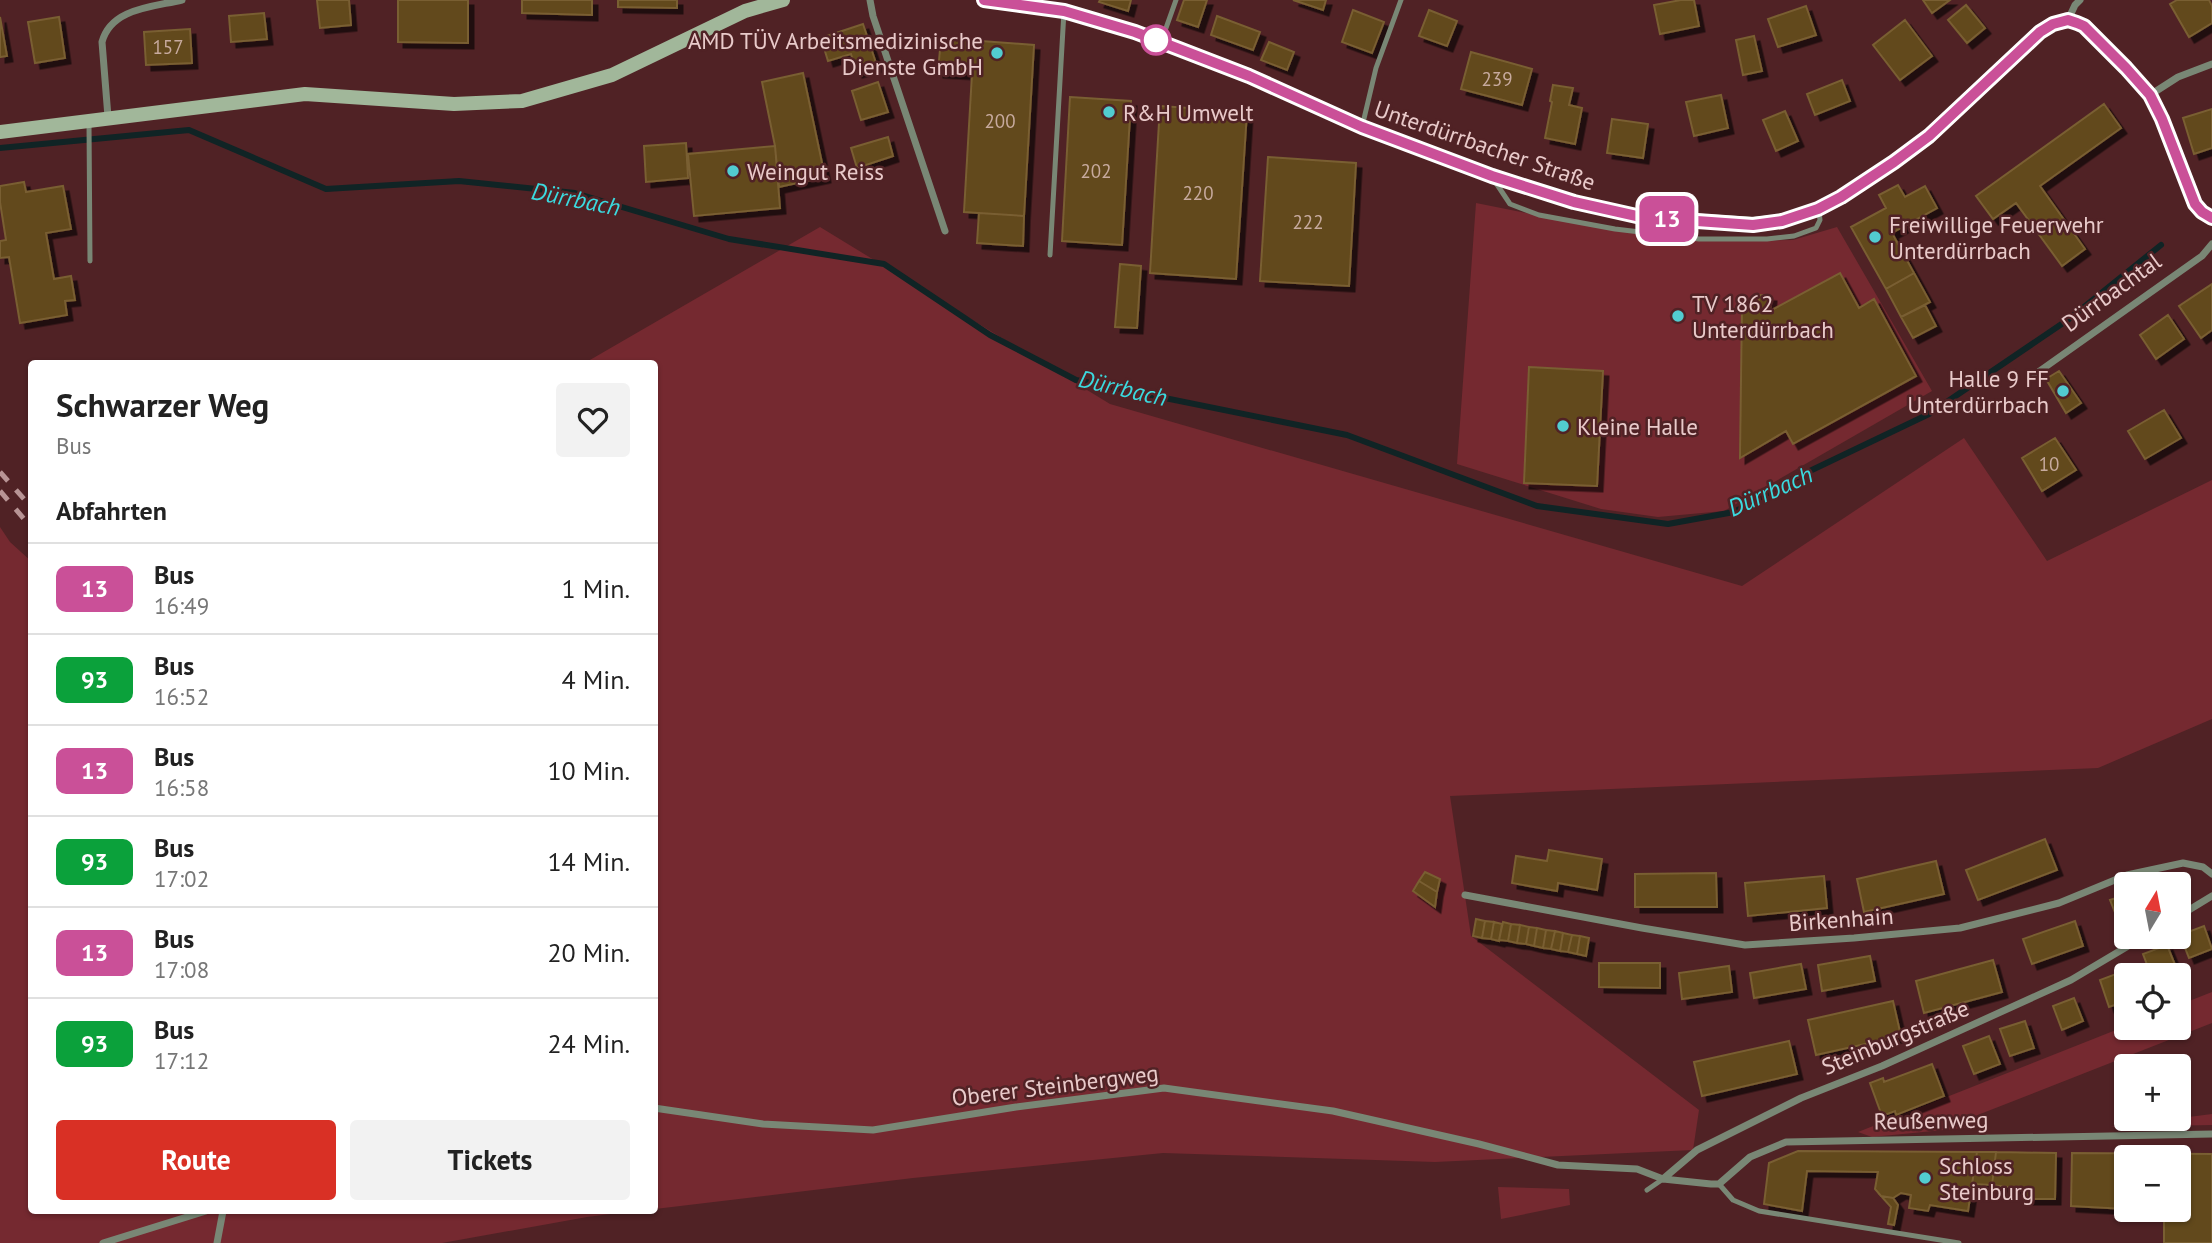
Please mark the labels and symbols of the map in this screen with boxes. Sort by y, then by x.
unlabelled marker [1141,25,1171,55]
place label: AMD TÜV Arbeitsmedizinische Dienste GmbH [688,26,983,81]
house number: 157 [152,35,184,59]
marker: AMD TÜV Arbeitsmedizinische Dienste GmbH [989,45,1005,61]
house number: 239 [1481,67,1513,91]
street label: Unterdürrbacher Straße [1371,94,1599,196]
place label: R&H Umwelt [1123,98,1254,127]
marker: R&H Umwelt [1101,104,1117,120]
house number: 200 [984,109,1016,133]
place label: Weingut Reiss [747,157,884,186]
house number: 202 [1080,159,1112,183]
marker: Weingut Reiss [725,163,741,179]
water label: Dürrbach [529,175,623,223]
house number: 220 [1182,181,1214,205]
line badge: 13 [1636,196,1698,242]
house number: 222 [1292,210,1324,234]
place label: Freiwillige Feuerwehr Unterdürrbach [1889,210,2104,265]
marker: Freiwillige Feuerwehr Unterdürrbach [1867,229,1883,245]
street label: Dürrbachtal [2056,246,2167,338]
place label: TV 1862 Unterdürrbach [1692,289,1834,344]
marker: TV 1862 Unterdürrbach [1670,308,1686,324]
water label: Dürrbach [1076,363,1170,413]
place label: Halle 9 FF Unterdürrbach [1907,364,2049,419]
marker: Halle 9 FF Unterdürrbach [2055,383,2071,399]
place label: Kleine Halle [1577,412,1698,441]
marker: Kleine Halle [1555,418,1571,434]
house number: 10 [2039,452,2059,476]
water label: Dürrbach [1723,459,1817,523]
north arrow [2114,872,2191,948]
street label: Birkenhain [1788,901,1894,937]
street label: Steinburgstraße [1817,993,1973,1081]
street label: Oberer Steinbergweg [950,1058,1160,1112]
street label: Reußenweg [1873,1104,1989,1136]
place label: Schloss Steinburg [1939,1151,2034,1206]
marker: Schloss Steinburg [1917,1170,1933,1186]

